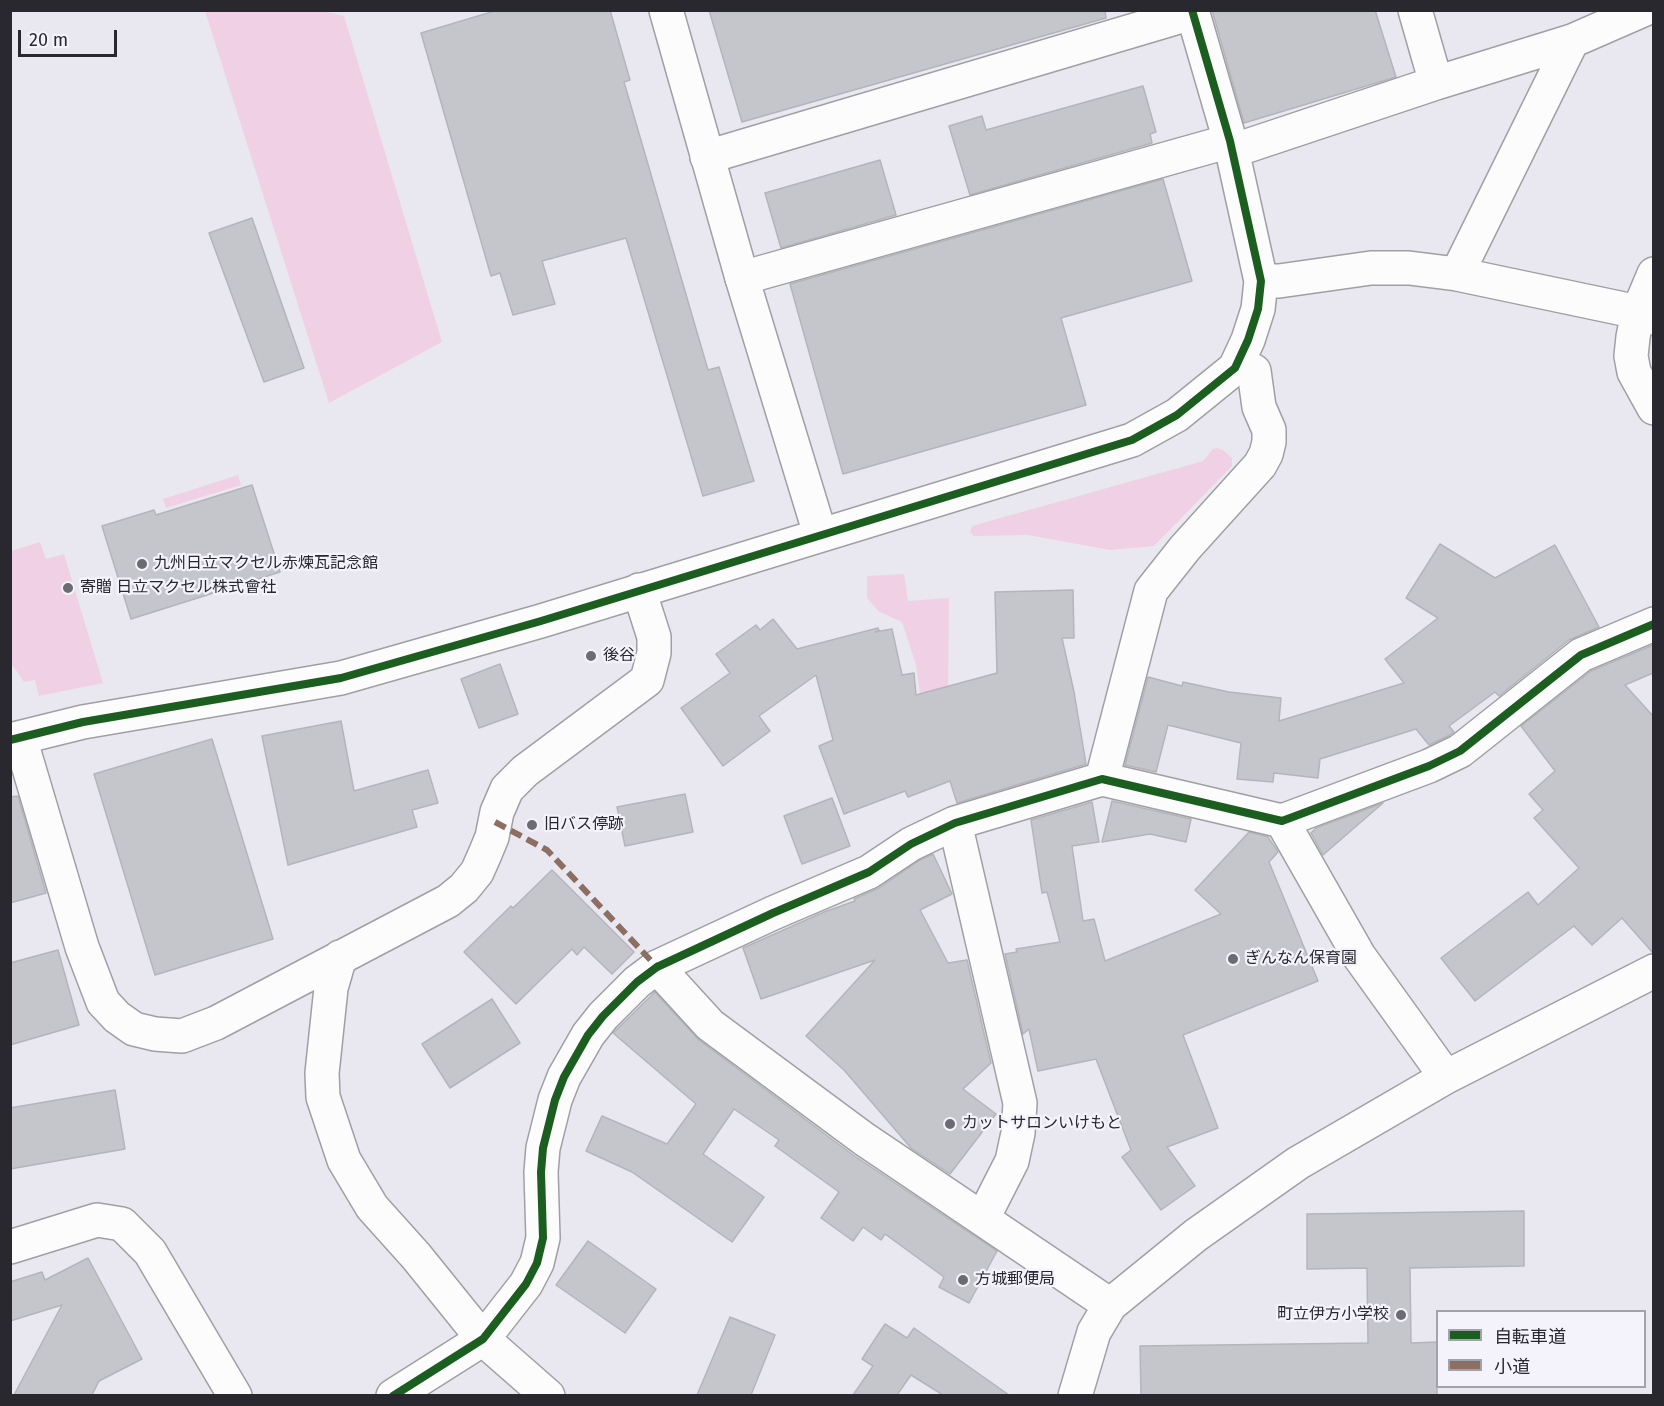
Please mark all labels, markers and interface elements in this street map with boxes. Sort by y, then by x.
scale bar [21,18,120,56]
text: 20 m [29,29,68,51]
place label: 九州日立マクセル赤煉瓦記念館 [154,554,378,574]
marker: 九州日立マクセル赤煉瓦記念館 [135,557,149,571]
place label: 寄贈 日立マクセル株式會社 [80,578,276,598]
marker: 寄贈 日立マクセル株式會社 [61,581,75,595]
place label: 後谷 [603,646,635,666]
marker: 後谷 [584,649,598,663]
place label: 旧バス停跡 [544,815,624,835]
marker: 旧バス停跡 [525,818,539,832]
place label: ぎんなん保育園 [1245,949,1357,969]
marker: ぎんなん保育園 [1226,952,1240,966]
place label: カットサロンいけもと [962,1114,1122,1134]
marker: カットサロンいけもと [943,1117,957,1131]
place label: 方城郵便局 [975,1270,1055,1290]
marker: 方城郵便局 [956,1273,970,1287]
place label: 町立伊方小学校 [1277,1305,1389,1325]
marker: 町立伊方小学校 [1394,1308,1408,1322]
legend [1436,1310,1646,1388]
text: 自転車道 [1494,1326,1566,1348]
text: 小道 [1494,1356,1530,1378]

